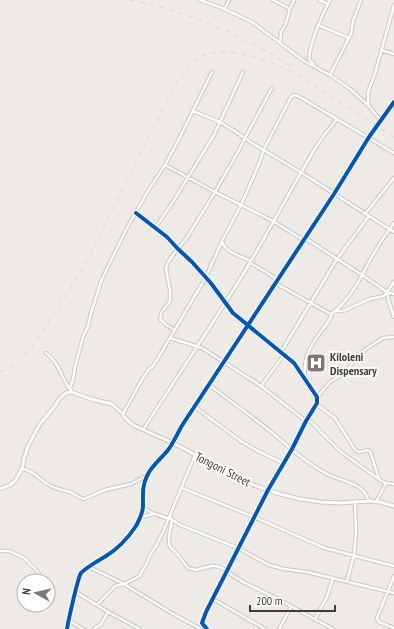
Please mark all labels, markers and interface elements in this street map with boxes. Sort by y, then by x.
place label: Kiloleni Dispensary [330,349,377,378]
hospital icon: Kiloleni Dispensary [305,352,327,374]
street label: Tongoni Street [193,449,254,490]
north arrow [16,573,56,613]
scale bar [250,587,335,613]
text: N [19,588,33,596]
text: 200 m [256,593,283,608]

